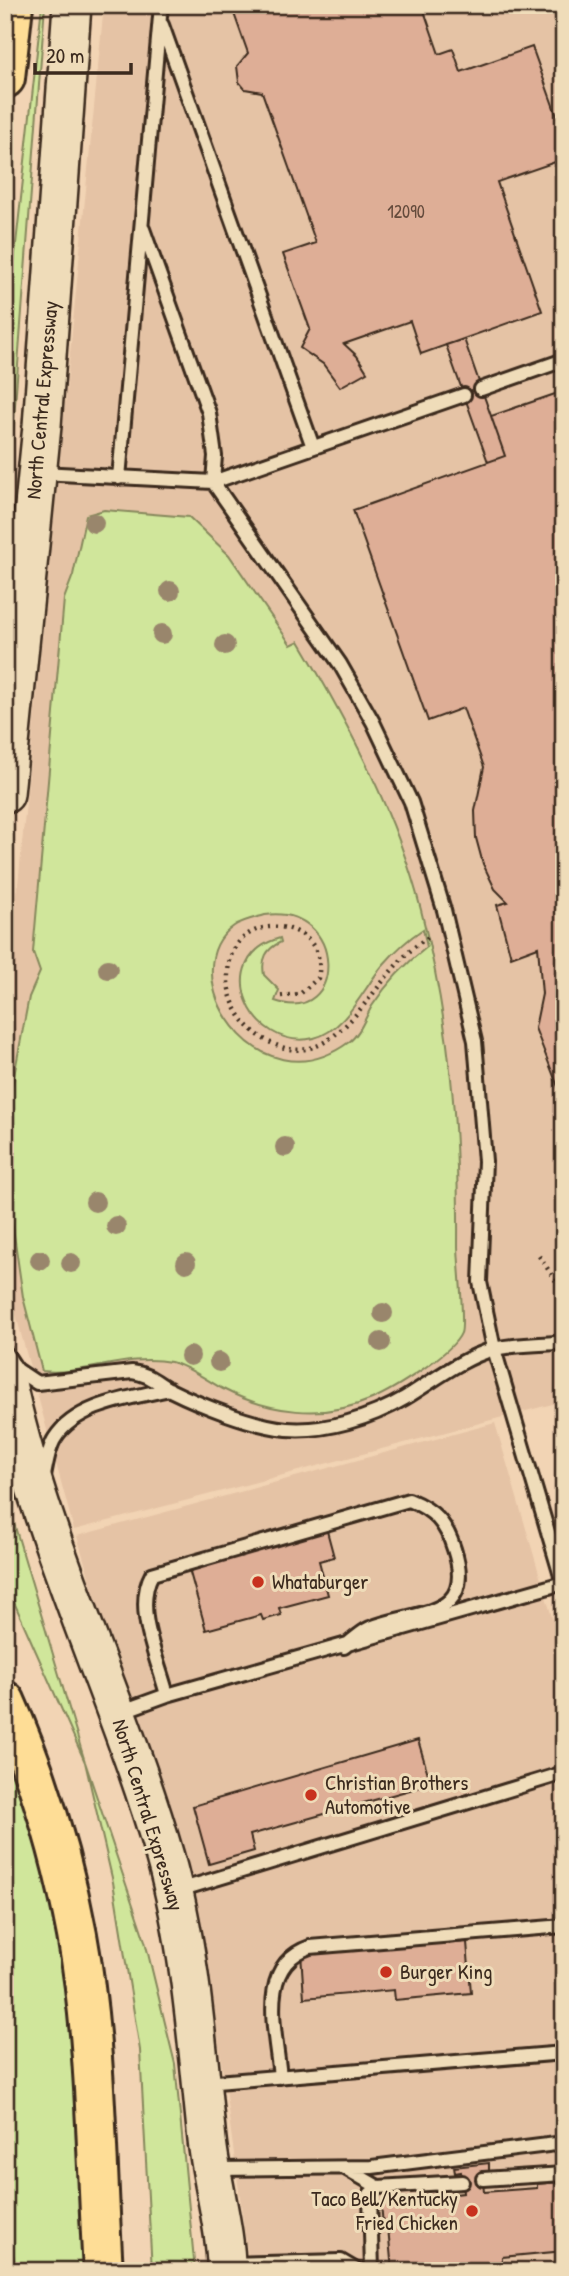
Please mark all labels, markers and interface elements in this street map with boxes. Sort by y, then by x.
scale bar [35,32,131,76]
text: 20 m [46,41,84,70]
house number: 12090 [387,199,425,224]
street label: North Central Expressway [18,299,65,500]
place label: Whataburger [272,1567,368,1596]
marker: Whataburger [250,1574,266,1590]
street label: North Central Expressway [106,1715,191,1914]
place label: Christian Brothers Automotive [325,1768,468,1821]
marker: Christian Brothers Automotive [303,1787,319,1803]
place label: Burger King [400,1957,492,1986]
marker: Burger King [378,1964,394,1980]
place label: Taco Bell/Kentucky Fried Chicken [311,2184,458,2237]
marker: Taco Bell/Kentucky Fried Chicken [464,2203,480,2219]

